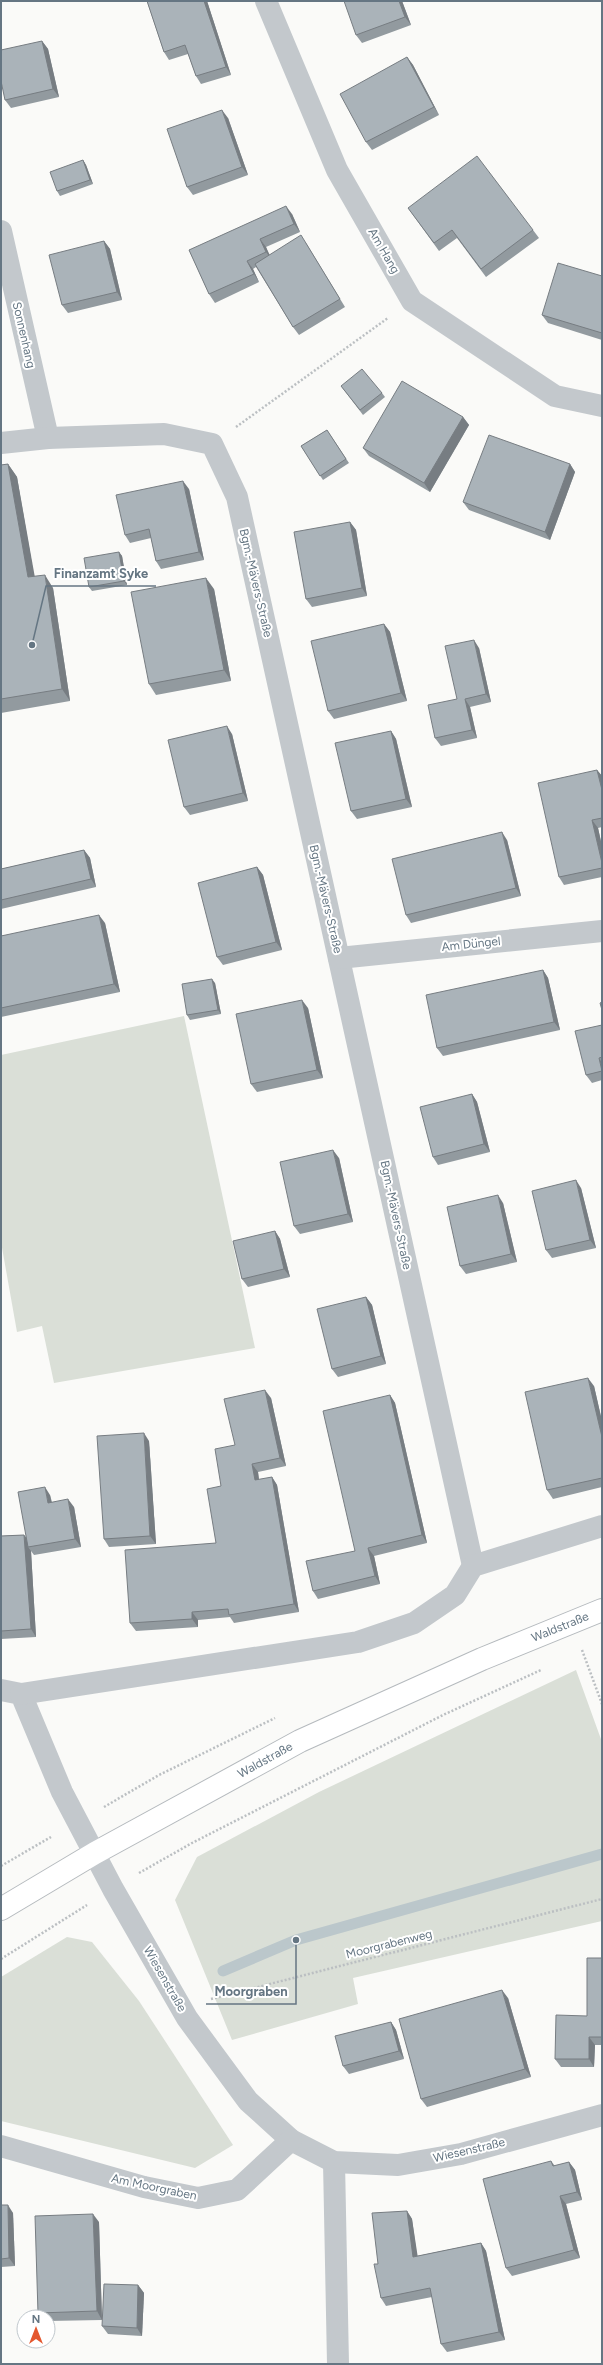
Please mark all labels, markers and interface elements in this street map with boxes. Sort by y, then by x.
street label: Am Hang [365,226,403,276]
street label: Sonnenhang [10,301,38,369]
street label: Bgm.-Mävers-Straße [237,527,275,639]
callout: Finanzamt Syke [46,561,156,586]
text: Finanzamt Syke [54,566,148,581]
street label: Bgm.-Mävers-Straße [307,843,345,955]
street label: Am Düngel [441,934,501,954]
street label: Bgm.-Mävers-Straße [378,1159,414,1271]
street label: Waldstraße [529,1609,591,1645]
street label: Waldstraße [235,1739,295,1781]
street label: Moorgrabenweg [344,1927,434,1961]
street label: Wiesenstraße [141,1944,190,2015]
callout: Moorgraben [206,1979,296,2004]
text: Moorgraben [214,1984,288,1999]
street label: Wiesenstraße [432,2135,507,2165]
street label: Am Moorgraben [110,2171,198,2203]
north arrow [16,2309,56,2349]
text: N [32,2313,40,2326]

